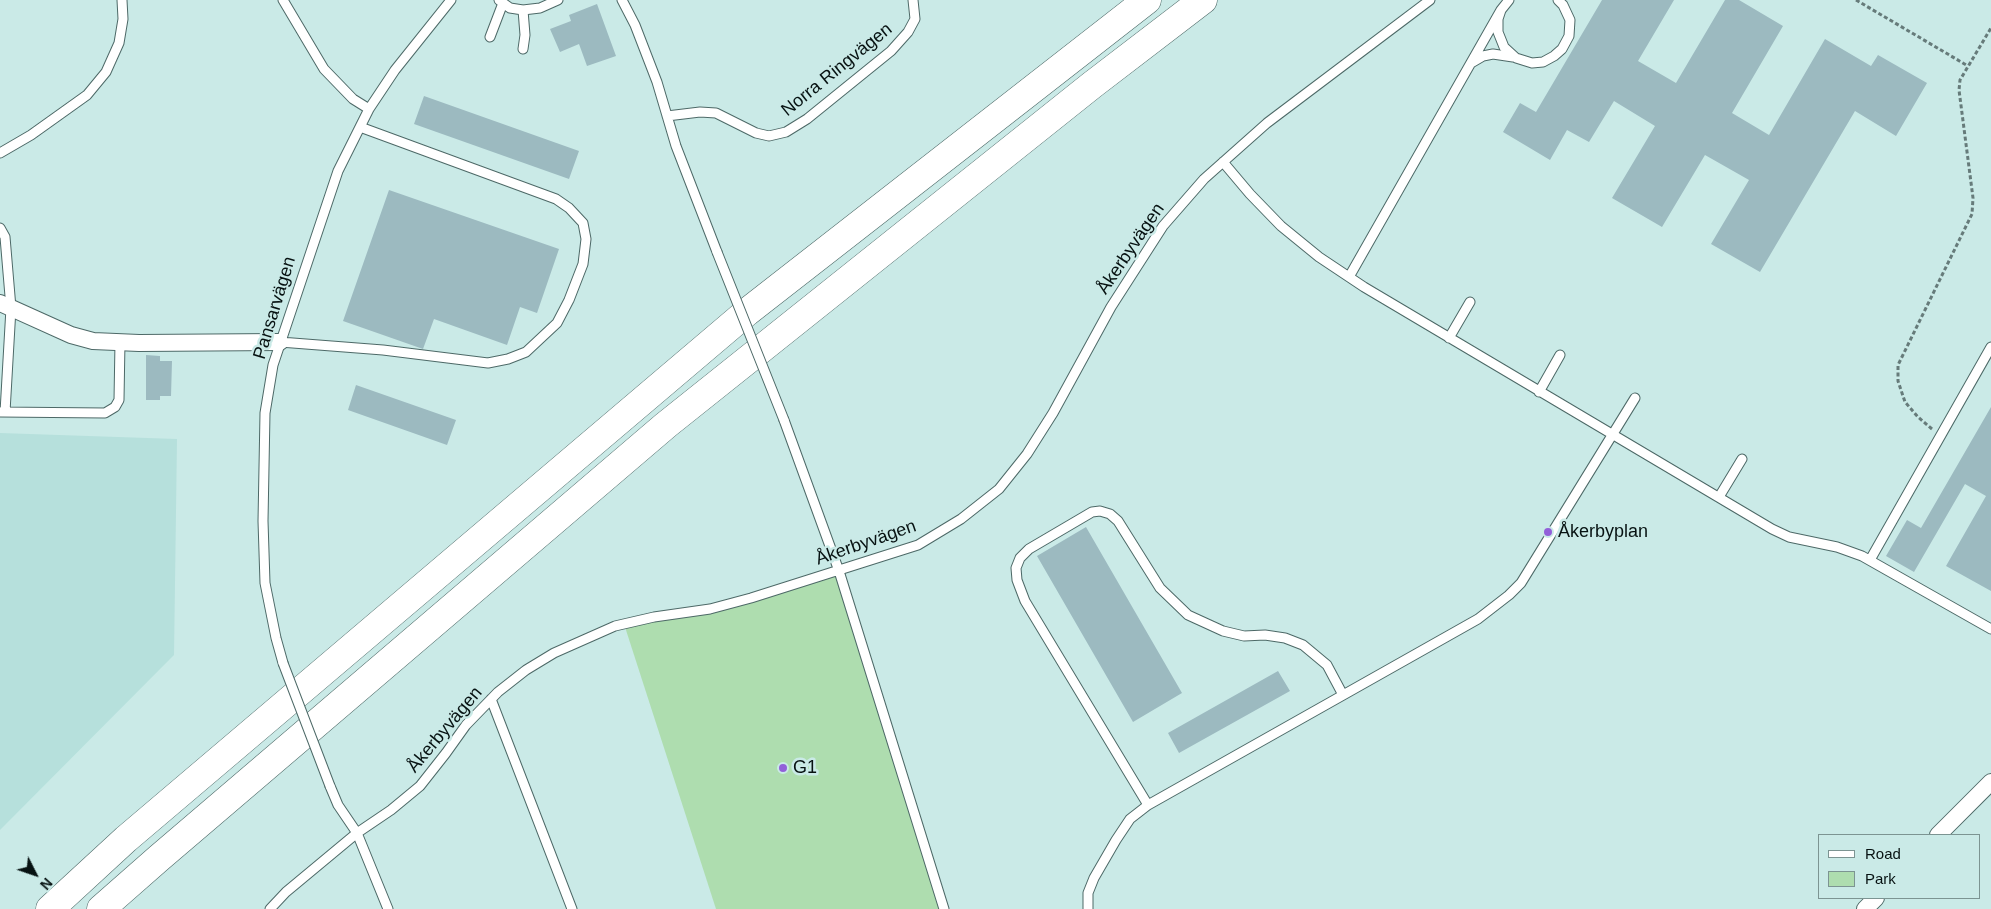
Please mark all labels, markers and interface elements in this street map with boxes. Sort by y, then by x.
street label: Norra Ringvägen [777,19,897,121]
street label: Åkerbyvägen [1093,199,1169,299]
street label: Pansarvägen [249,254,301,362]
street label: Åkerbyvägen [813,516,919,570]
place label: Åkerbyplan [1558,521,1648,543]
marker: Åkerbyplan [1542,526,1554,538]
street label: Åkerbyvägen [403,683,487,777]
place label: G1 [793,757,817,779]
marker: G1 [777,762,789,774]
legend [1818,834,1981,899]
text: Road [1865,845,1901,862]
north arrow [10,849,60,899]
text: Park [1865,870,1896,887]
text: N [37,875,56,893]

